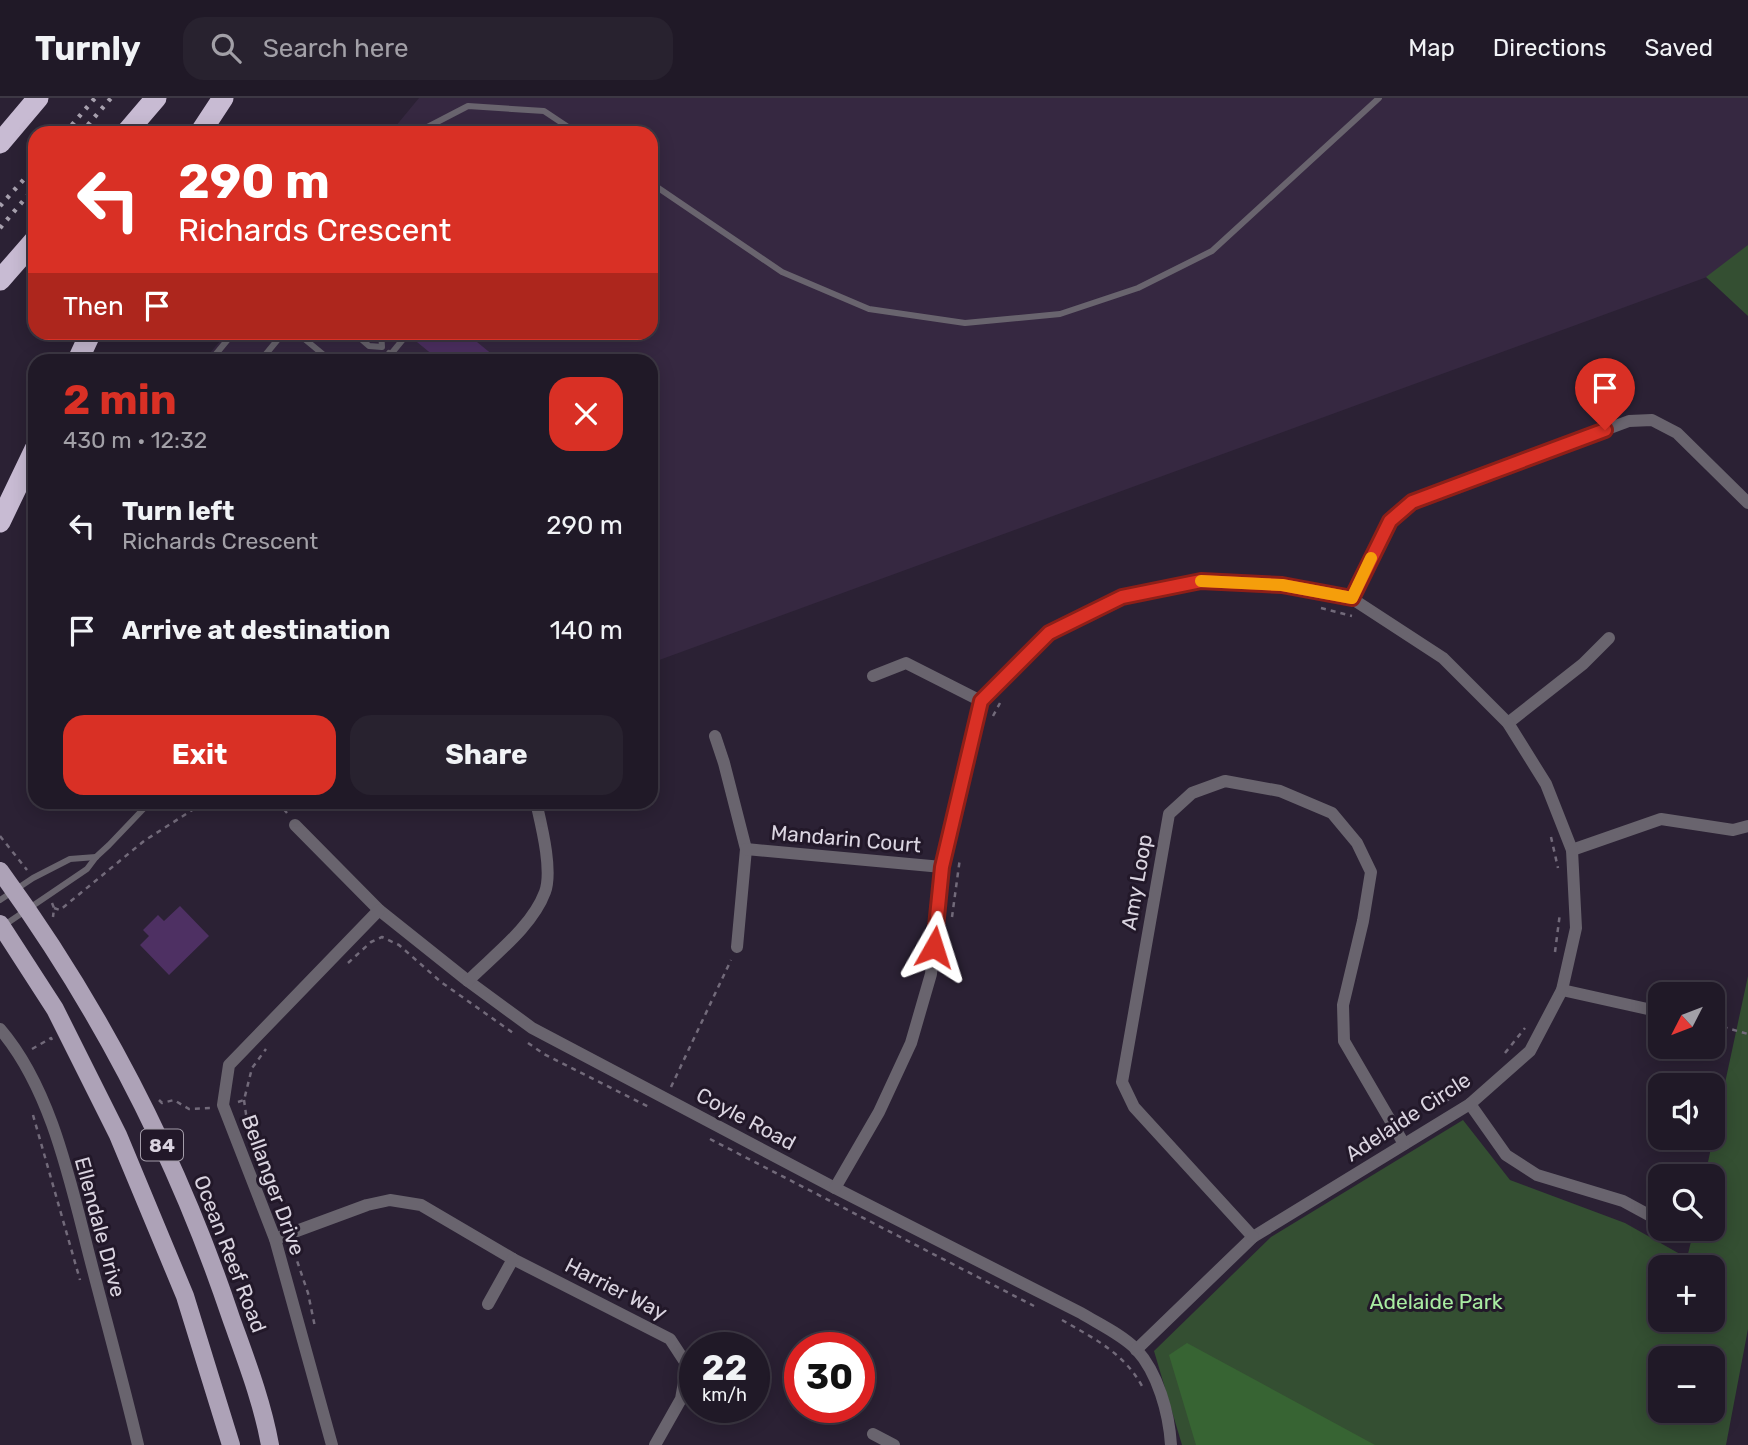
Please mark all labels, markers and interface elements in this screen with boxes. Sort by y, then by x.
search box [183,17,673,80]
text: Turnly [35,29,141,68]
icon: search [207,29,245,67]
text: Search here [263,33,409,64]
text: Map [1408,34,1455,62]
text: Directions [1493,34,1606,62]
text: Saved [1644,34,1713,62]
text: 290 m [178,152,330,210]
icon: left [63,154,154,245]
text: Richards Crescent [178,211,451,249]
icon: arrive [138,287,176,325]
text: Then [63,291,124,322]
pin [1575,358,1635,430]
icon: arrive [1586,369,1624,407]
text: 2 min [63,375,177,425]
button: close [549,377,623,451]
text: 430 m · 12:32 [63,426,207,454]
text: Turn left [122,496,234,527]
icon: left [63,507,101,545]
text: 290 m [546,510,623,541]
text: Richards Crescent [122,527,318,555]
icon: arrive [63,612,101,650]
text: Arrive at destination [122,615,390,646]
text: 140 m [550,615,623,646]
button: Exit [63,715,336,795]
button: Share [350,715,623,795]
street label: Mandarin Court [770,819,922,858]
street label: Amy Loop [1116,832,1157,932]
position arrow [897,910,971,984]
north arrow [1648,982,1726,1059]
map controls [1648,982,1725,1423]
street label: Adelaide Circle [1340,1067,1475,1166]
button: sound [1648,1073,1725,1150]
street label: Coyle Road [692,1082,800,1155]
street label: Bellanger Drive [236,1111,310,1259]
road number: 84 [141,1130,183,1161]
street label: Ellendale Drive [70,1154,131,1300]
button: search [1648,1164,1725,1241]
street label: Ocean Reef Road [189,1172,272,1336]
street label: Harrier Way [561,1252,672,1325]
button: + [1648,1255,1725,1332]
park label: Adelaide Park [1369,1289,1503,1314]
speed limit sign: 30 [784,1332,875,1423]
button: − [1648,1346,1725,1423]
text: 22 [702,1347,747,1389]
text: km/h [702,1384,747,1406]

